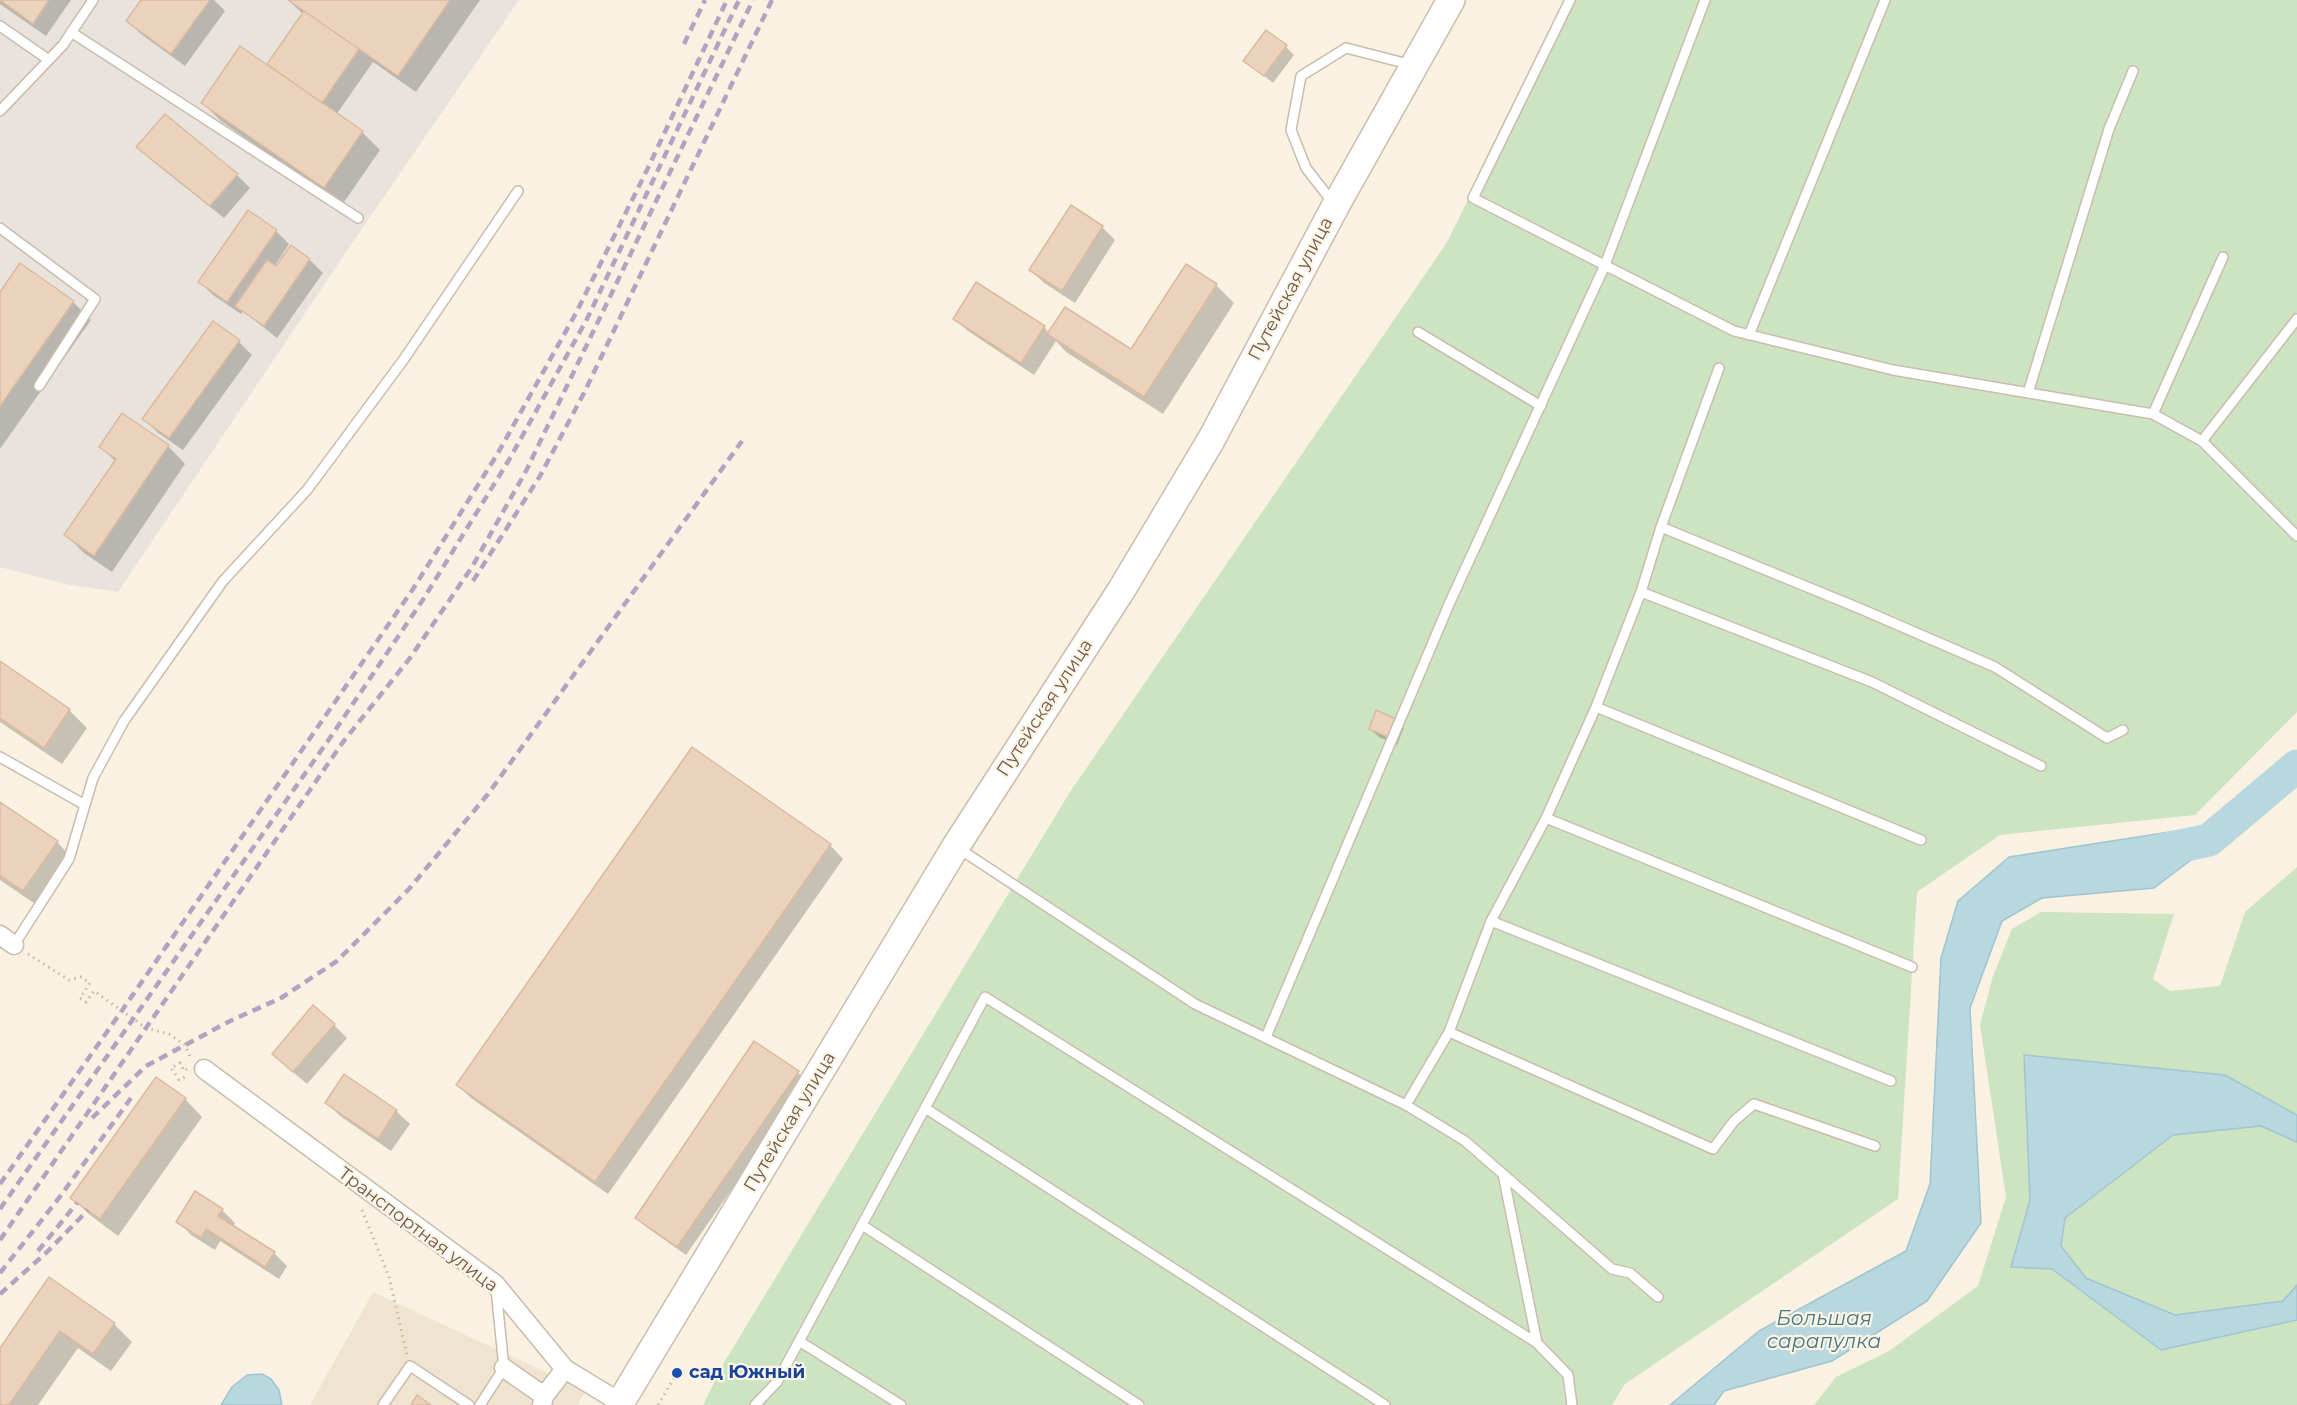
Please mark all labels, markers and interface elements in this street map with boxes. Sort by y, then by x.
street label: Путейская улица [1244,214,1338,364]
street label: Путейская улица [993,635,1097,781]
street label: Путейская улица [740,1048,840,1196]
street label: Транспортная улица [334,1163,502,1297]
water label: Большая сарапулка [1767,1307,1881,1354]
place label: сад Южный [689,1362,805,1384]
marker: сад Южный [670,1366,684,1380]

